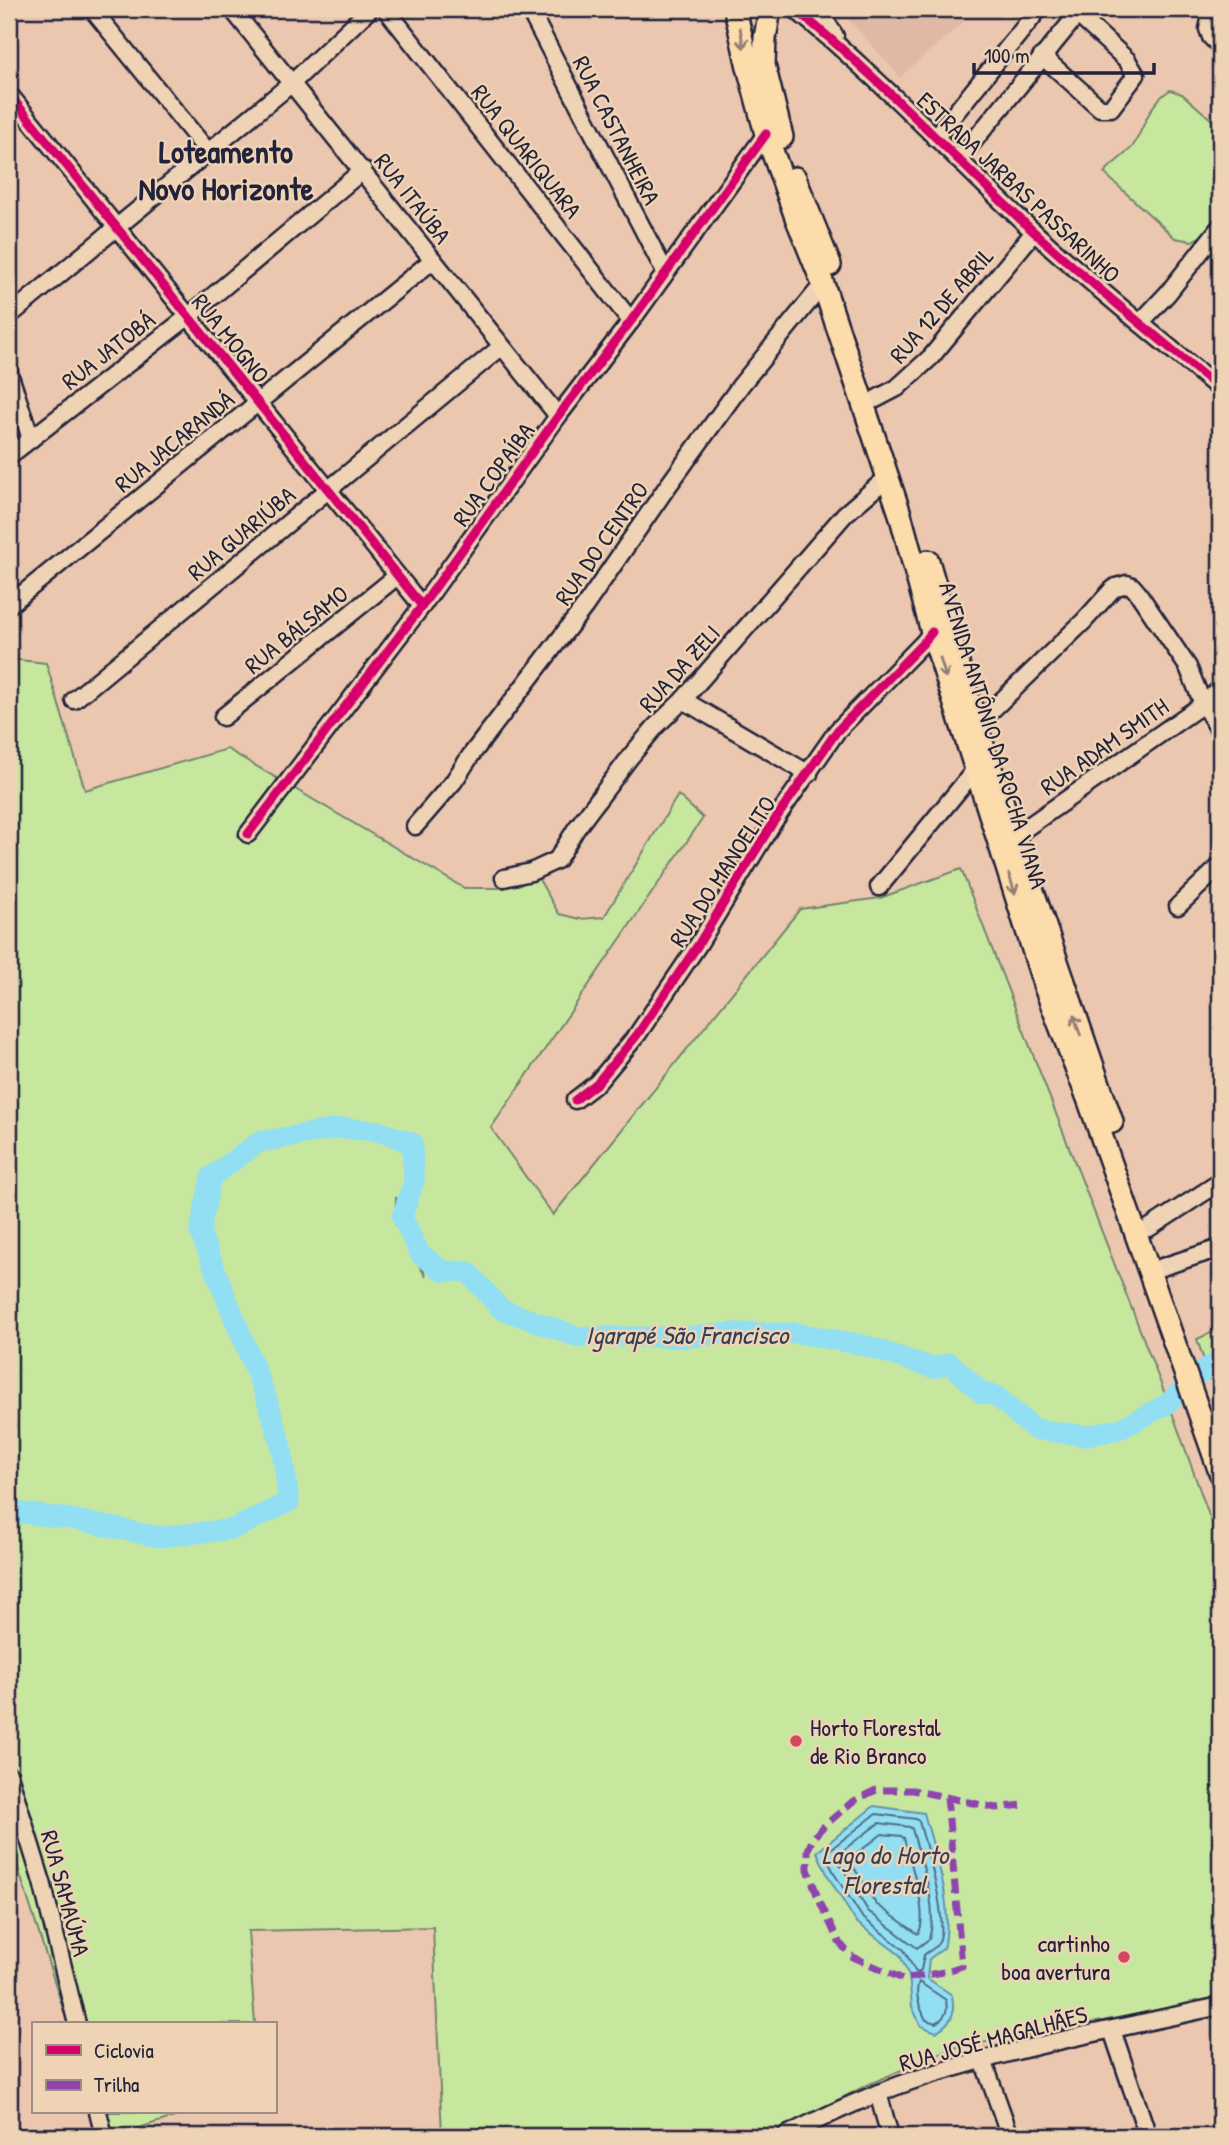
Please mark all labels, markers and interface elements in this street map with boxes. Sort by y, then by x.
one-way arrow [736,26,750,49]
scale bar [974,32,1154,76]
text: 100 m [984,41,1030,70]
street label: RUA CASTANHEIRA [566,50,668,210]
street label: RUA QUARIQUARA [465,77,590,225]
street label: ESTRADA JARBAS PASSARINHO [910,84,1128,290]
district label: Loteamento Novo Horizonte [138,130,314,210]
street label: RUA ITAÚBA [367,146,459,250]
street label: RUA 12 DE ABRIL [882,240,1000,370]
street label: RUA MOGNO [185,287,277,389]
street label: RUA JATOBÁ [55,303,162,397]
street label: RUA JACARANDÁ [107,383,241,499]
street label: RUA COPAÍBA [445,416,542,532]
street label: RUA DO CENTRO [547,475,655,611]
street label: RUA GUARIÚBA [180,478,302,587]
street label: RUA BÁLSAMO [238,577,354,681]
street label: AVENIDA ANTÔNIO DA ROCHA VIANA [932,578,1056,892]
street label: RUA DA ZELI [631,617,727,719]
one-way arrow [937,656,950,678]
street label: RUA ADAM SMITH [1034,690,1174,802]
street label: RUA DO MANOELITO [661,790,783,952]
one-way arrow [1007,873,1019,895]
one-way arrow [1070,1014,1082,1036]
water label: Igarapé São Francisco [586,1317,791,1353]
place label: Horto Florestal de Rio Branco [810,1711,941,1771]
marker: Horto Florestal de Rio Branco [788,1733,804,1749]
street label: RUA SAMAÚMA [34,1826,98,1960]
water label: Lago do Horto Florestal [822,1837,951,1902]
place label: cartinho boa avertura [1001,1927,1110,1987]
marker: cartinho boa avertura [1116,1949,1132,1965]
street label: RUA JOSÉ MAGALHÃES [895,1998,1091,2078]
legend [32,2022,276,2114]
text: Ciclovia [94,2036,154,2065]
text: Trilha [94,2070,139,2099]

